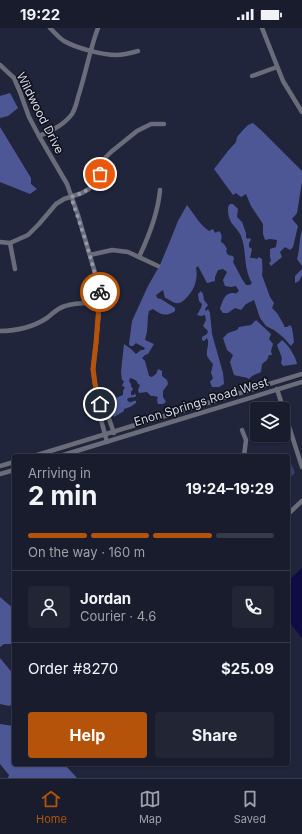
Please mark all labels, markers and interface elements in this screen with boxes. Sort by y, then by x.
text: 19:22 [20,5,60,24]
street label: Wildwood Drive [13,70,67,156]
pin [83,157,117,191]
icon: bag [89,163,111,185]
courier [80,272,120,312]
icon: bike [89,281,111,303]
street label: Enon Springs Road West [132,374,270,429]
pin [83,387,117,421]
icon: home [89,393,111,415]
map controls [250,402,290,442]
button: layers [250,402,290,442]
text: Arriving in [28,465,91,481]
text: 19:24–19:29 [186,479,274,498]
text: 2 min [28,480,98,511]
text: On the way · 160 m [28,544,145,560]
button: person [28,586,70,628]
button: phone [232,586,274,628]
text: Jordan [80,589,131,608]
text: Courier · 4.6 [80,608,156,624]
text: Order #8270 [28,659,118,678]
text: $25.09 [221,659,274,678]
button: Help [28,712,147,758]
button: Share [155,712,274,758]
tab: Home [36,788,67,826]
tab: Map [139,788,162,826]
tab: Saved [234,788,266,826]

